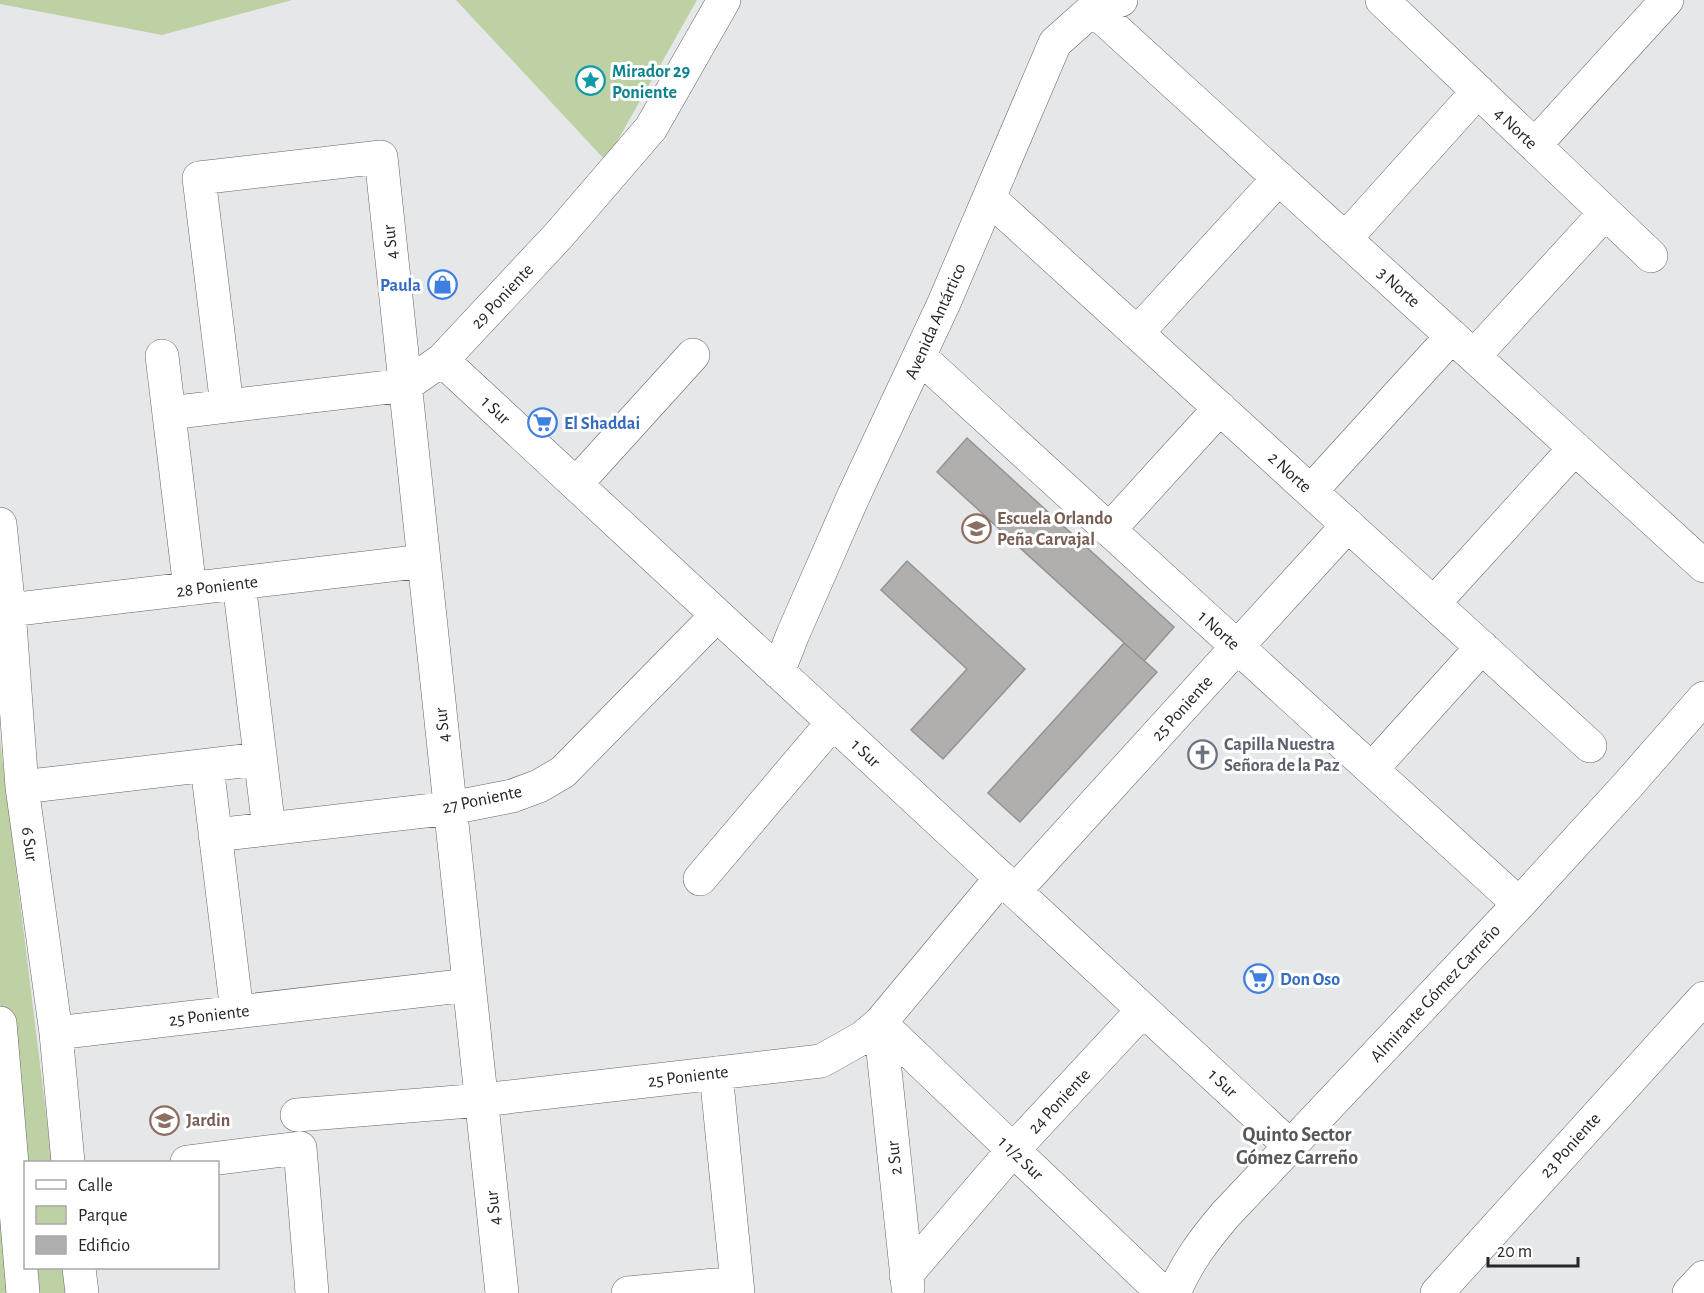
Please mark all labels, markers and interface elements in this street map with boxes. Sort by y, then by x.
place label: Mirador 29 Poniente [612,63,690,102]
place icon: Mirador 29 Poniente [575,65,607,97]
street label: 4 Norte [1490,104,1540,153]
street label: 4 Sur [380,223,402,260]
street label: Avenida Antártico [902,260,970,382]
street label: 29 Poniente [468,261,537,333]
street label: 3 Norte [1374,264,1423,311]
shop icon: Paula [426,269,458,301]
place label: Paula [380,277,421,295]
street label: 1 Sur [477,393,513,429]
supermarket icon: El Shaddai [527,407,559,439]
place label: El Shaddai [564,415,640,433]
street label: 2 Norte [1264,449,1314,497]
place label: Escuela Orlando Peña Carvajal [997,510,1113,549]
school or university icon: Escuela Orlando Peña Carvajal [960,512,992,544]
street label: 28 Poniente [175,573,259,601]
street label: 1 Norte [1194,608,1243,654]
street label: 25 Poniente [1149,673,1217,745]
street label: 4 Sur [432,706,454,743]
street label: 1 Sur [847,736,883,772]
place label: Capilla Nuestra Señora de la Paz [1224,736,1340,775]
church icon: Capilla Nuestra Señora de la Paz [1187,738,1219,770]
street label: 27 Poniente [441,783,524,817]
street label: 6 Sur [18,826,40,863]
street label: Almirante Gómez Carreño [1367,921,1504,1066]
supermarket icon: Don Oso [1243,963,1275,995]
place label: Don Oso [1280,971,1340,989]
street label: 25 Poniente [168,1002,250,1030]
street label: 25 Poniente [647,1063,729,1091]
street label: 24 Poniente [1025,1066,1094,1138]
street label: 1 Sur [1204,1066,1240,1102]
school or university icon: Jardin [149,1104,181,1136]
street label: 23 Poniente [1537,1110,1604,1182]
place label: Jardin [186,1112,230,1130]
district label: Quinto Sector Gómez Carreño [1236,1125,1358,1168]
street label: 1 1/2 Sur [994,1133,1046,1184]
street label: 2 Sur [884,1140,906,1176]
legend [24,1161,219,1269]
text: Calle [78,1177,113,1195]
street label: 4 Sur [483,1189,505,1226]
text: Parque [78,1207,127,1225]
scale bar [1488,1230,1578,1268]
text: Edificio [78,1237,130,1255]
text: 20 m [1497,1243,1532,1261]

